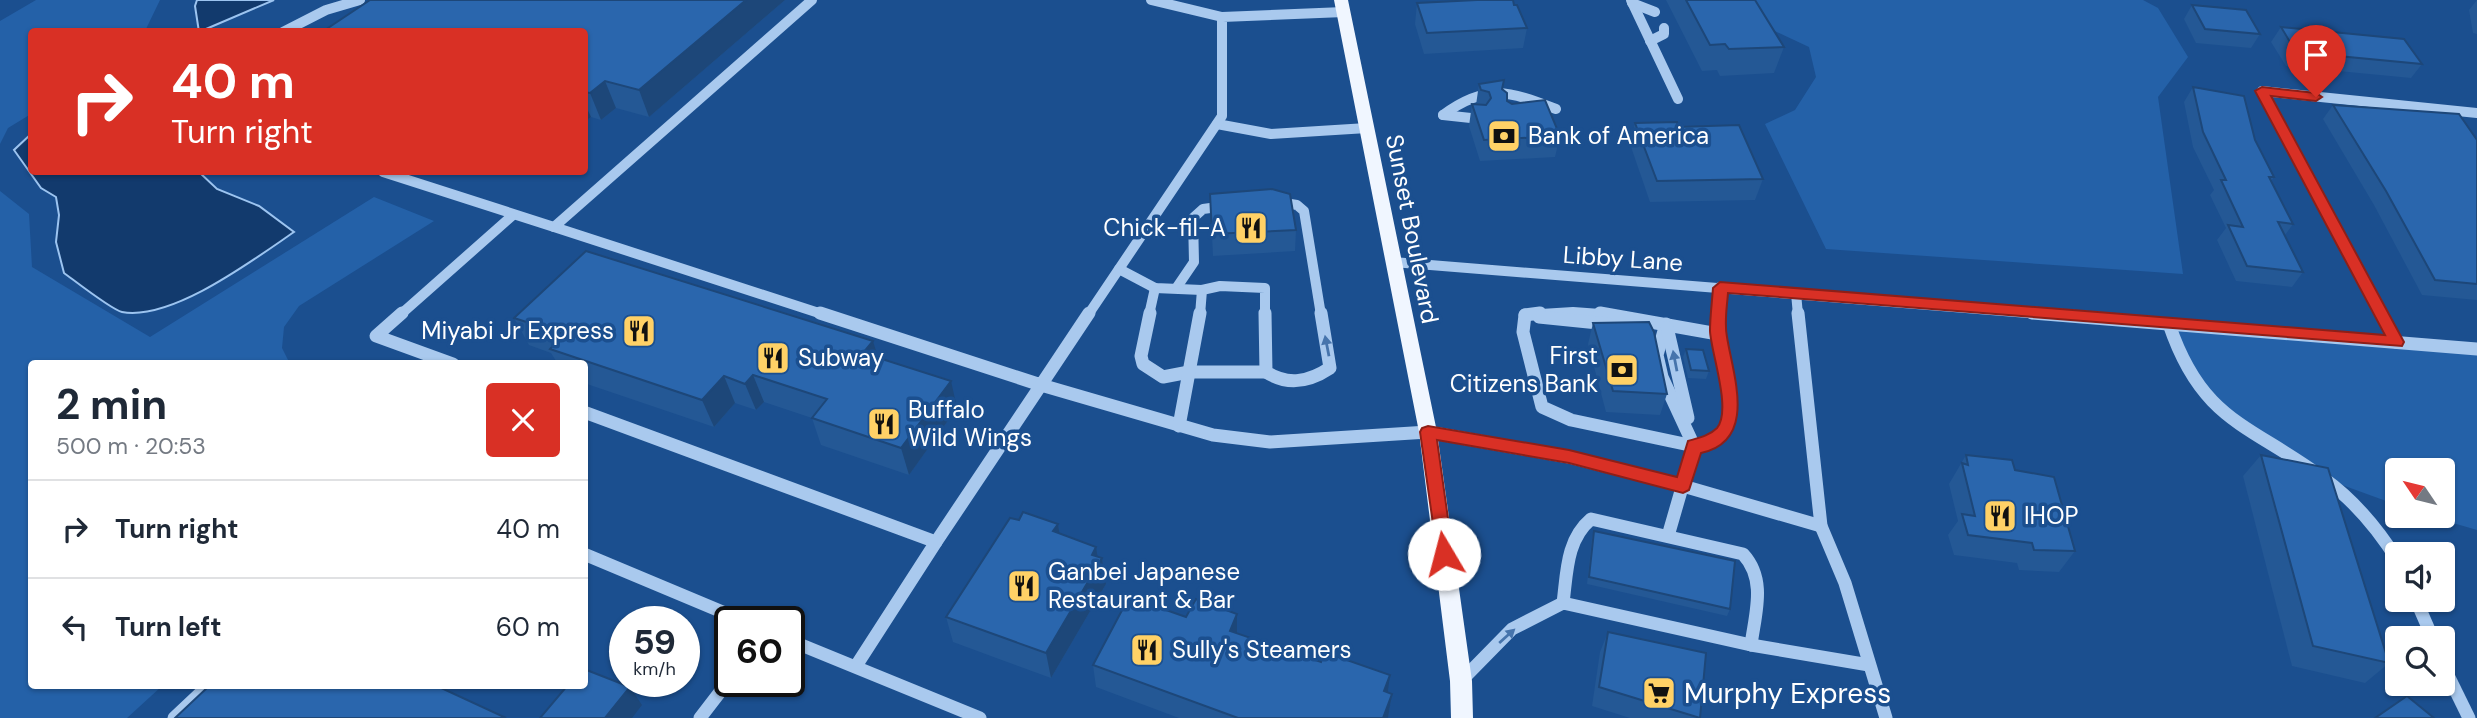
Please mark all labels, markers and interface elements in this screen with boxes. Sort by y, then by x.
pin [2286,25,2346,97]
icon: arrive [2297,36,2335,74]
text: 40 m [171,49,295,113]
icon: right [56,56,147,147]
text: Turn right [171,111,313,153]
bank icon: Bank of America [1485,117,1523,155]
place label: Bank of America [1528,120,1709,151]
street label: Sunset Boulevard [1379,132,1446,326]
restaurant icon: Chick-fil-A [1232,209,1270,247]
place label: Chick-fil-A [1103,212,1226,243]
street label: Libby Lane [1562,239,1684,278]
restaurant icon: Miyabi Jr Express [620,312,658,350]
place label: Miyabi Jr Express [421,315,614,346]
one-way arrow [1321,335,1332,357]
restaurant icon: Subway [754,339,792,377]
place label: First Citizens Bank [1450,340,1598,399]
place label: Subway [798,342,884,373]
one-way arrow [1669,350,1680,372]
bank icon: First Citizens Bank [1603,351,1641,389]
text: 2 min [56,377,167,432]
button: close [486,383,560,457]
place label: Buffalo Wild Wings [908,394,1032,453]
restaurant icon: Buffalo Wild Wings [865,405,903,443]
text: 500 m · 20:53 [56,431,206,461]
north arrow [2385,458,2455,528]
map controls [2385,458,2455,696]
restaurant icon: IHOP [1981,497,2019,535]
place label: IHOP [2024,500,2079,531]
icon: right [56,510,94,548]
text: Turn right [115,512,239,546]
text: 40 m [496,512,560,546]
position arrow [1407,517,1481,591]
button: sound [2385,542,2455,612]
place label: Ganbei Japanese Restaurant & Bar [1048,556,1240,615]
restaurant icon: Ganbei Japanese Restaurant & Bar [1005,567,1043,605]
speed limit sign: 60 [714,606,805,697]
icon: left [56,608,94,646]
text: Turn left [115,610,222,644]
text: 60 m [496,610,560,644]
text: 59 [633,619,676,665]
button: search [2385,626,2455,696]
one-way arrow [1498,628,1515,644]
restaurant icon: Sully's Steamers [1128,631,1166,669]
place label: Sully's Steamers [1172,634,1352,665]
text: km/h [633,657,676,681]
supermarket icon: Murphy Express [1640,674,1678,712]
place label: Murphy Express [1684,675,1891,712]

